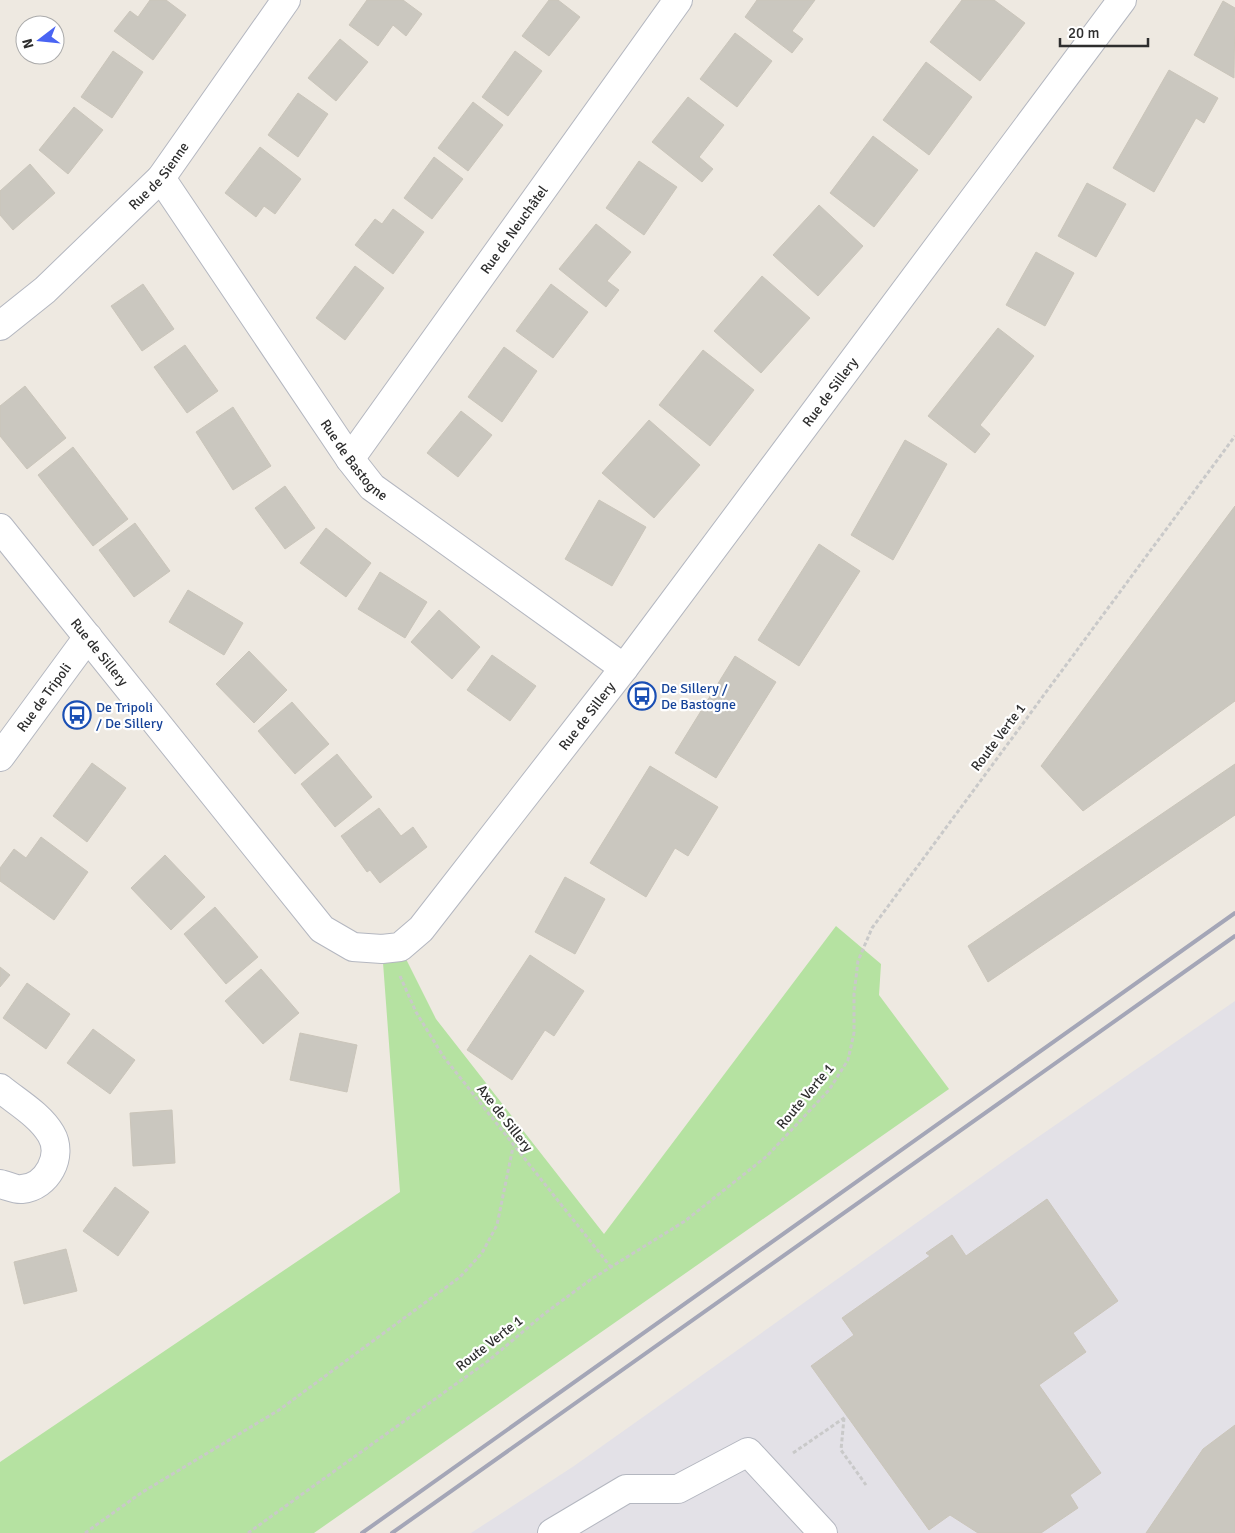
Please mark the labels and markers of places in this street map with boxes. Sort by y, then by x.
place label: De Sillery / De Bastogne [661,680,736,713]
bus stop icon: De Sillery / De Bastogne [627,681,657,711]
place label: De Tripoli / De Sillery [96,699,163,732]
bus stop icon: De Tripoli / De Sillery [62,700,92,730]

